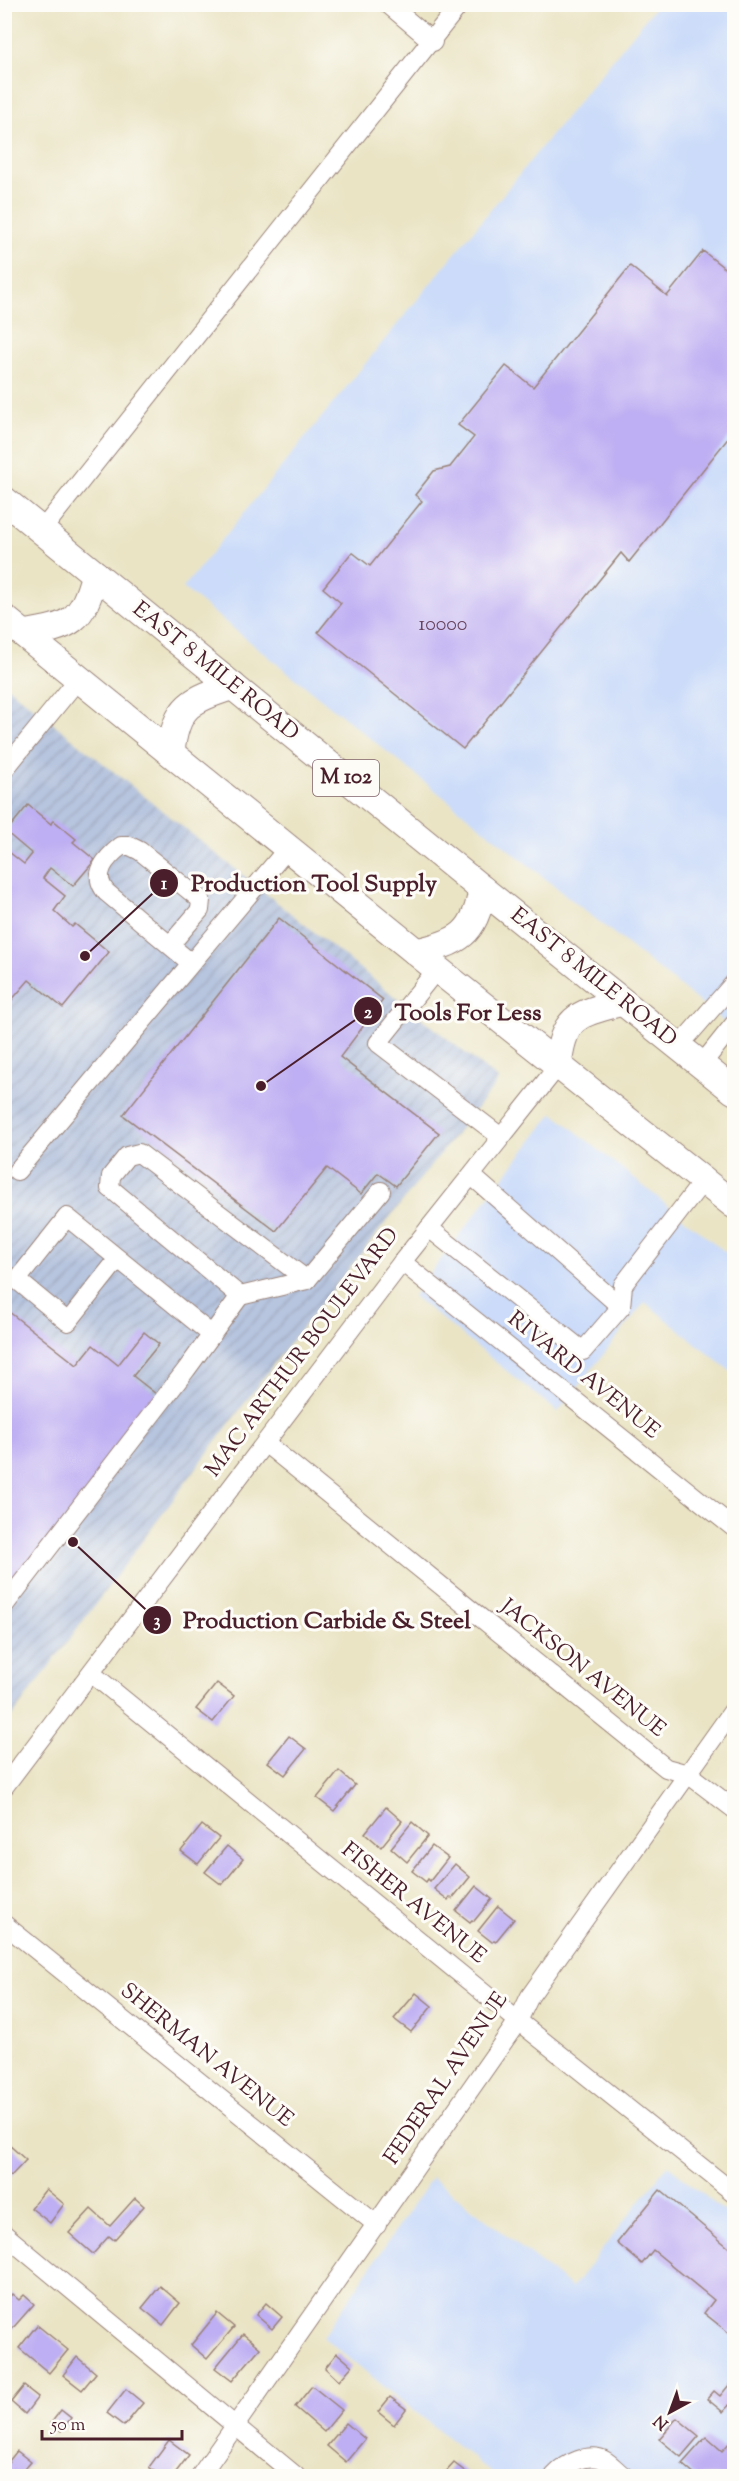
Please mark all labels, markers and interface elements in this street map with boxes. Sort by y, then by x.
street label: EAST 8 MILE ROAD [125,595,305,749]
house number: 10000 [419,611,467,640]
road number: M 102 [313,760,379,796]
callout: Production Tool Supply [149,862,449,904]
text: Production Tool Supply [191,868,437,902]
text: 1 [161,872,168,898]
street label: EAST 8 MILE ROAD [503,901,683,1055]
callout: Tools For Less [353,990,553,1032]
text: Tools For Less [395,997,541,1031]
text: 2 [364,1001,373,1027]
street label: MAC ARTHUR BOULEVARD [198,1221,408,1485]
street label: RIVARD AVENUE [500,1304,666,1448]
street label: JACKSON AVENUE [492,1591,672,1746]
callout: Production Carbide & Steel [142,1599,483,1641]
text: Production Carbide & Steel [183,1605,471,1639]
text: 3 [153,1609,161,1635]
street label: FISHER AVENUE [334,1835,492,1973]
street label: SHERMAN AVENUE [113,1976,299,2136]
street label: FEDERAL AVENUE [377,1986,517,2172]
north arrow [640,2382,700,2442]
scale bar [42,2403,182,2441]
text: N [649,2408,674,2434]
text: 50 m [50,2413,86,2439]

